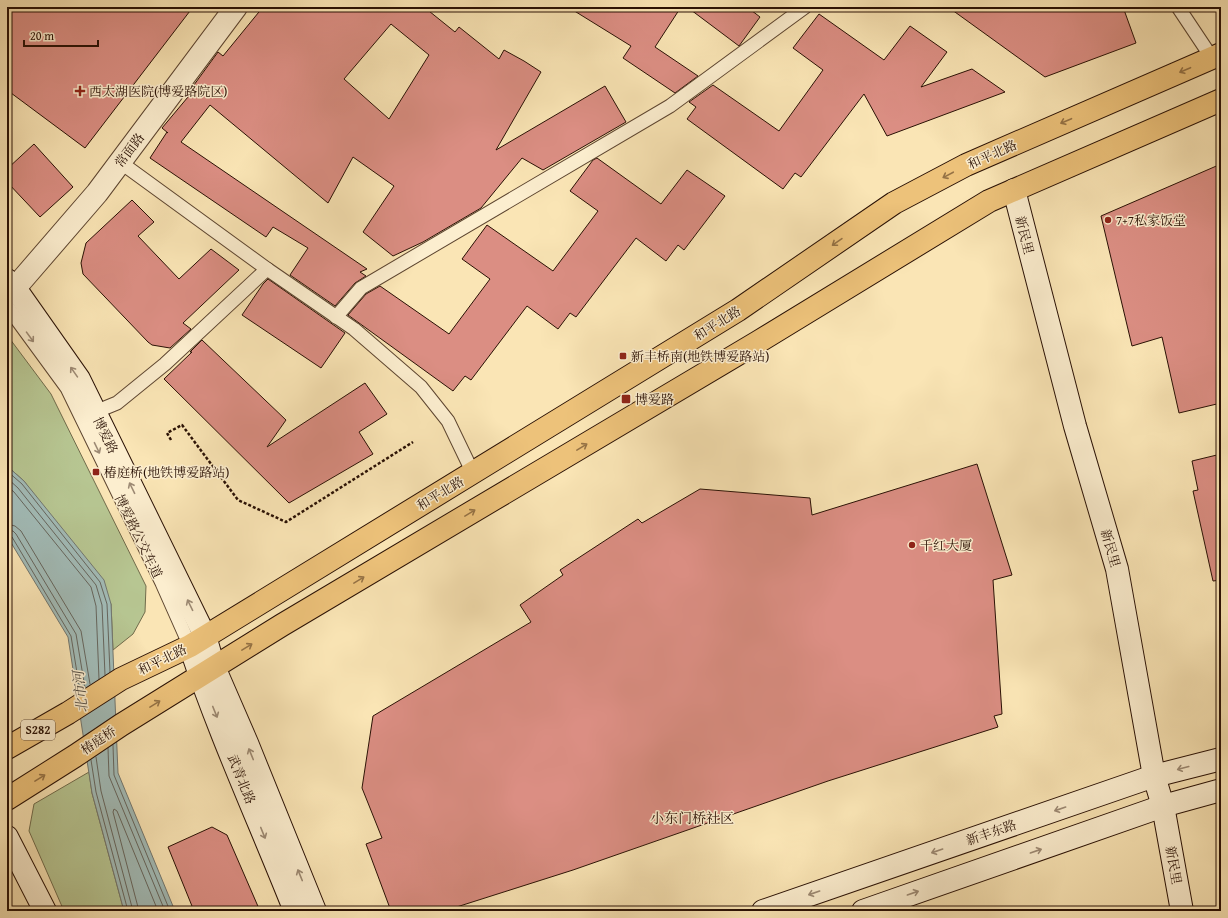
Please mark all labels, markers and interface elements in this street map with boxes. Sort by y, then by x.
scale bar [24,22,98,48]
text: 20 m [30,27,54,44]
one-way arrow [1180,66,1192,74]
place label: 西太湖医院(博爱路院区) [89,82,227,101]
marker: 西太湖医院(博爱路院区) [74,85,86,97]
one-way arrow [1060,118,1072,126]
street label: 常面路 [110,129,149,172]
street label: 和平北路 [965,135,1020,174]
one-way arrow [942,171,954,179]
place label: 7+7私家饭堂 [1116,211,1186,230]
street label: 新民里 [1011,214,1038,256]
marker: 7+7私家饭堂 [1103,215,1113,225]
one-way arrow [832,238,843,246]
street label: 和平北路 [690,302,744,345]
one-way arrow [26,332,35,343]
place label: 新丰桥南(地铁博爱路站) [631,347,769,366]
marker: 新丰桥南(地铁博爱路站) [618,351,628,361]
one-way arrow [70,367,78,378]
place label: 博爱路 [635,390,674,409]
marker: 博爱路 [620,393,632,405]
street label: 博爱路 [88,414,123,457]
one-way arrow [94,442,101,454]
one-way arrow [576,442,588,450]
place label: 椿庭桥(地铁博爱路站) [104,463,229,482]
marker: 椿庭桥(地铁博爱路站) [91,467,101,477]
street label: 和平北路 [413,472,467,515]
one-way arrow [128,483,136,495]
street label: 博爱路公交车道 [110,491,167,581]
one-way arrow [464,509,476,517]
street label: 新民里 [1096,527,1125,570]
place label: 千红大厦 [920,536,972,555]
marker: 千红大厦 [907,540,917,550]
one-way arrow [353,575,365,583]
one-way arrow [186,599,193,611]
street label: 和平北路 [135,640,190,679]
one-way arrow [241,642,253,650]
water label: 北市河 [68,667,92,714]
one-way arrow [149,700,160,708]
one-way arrow [211,706,219,718]
road number: S282 [21,720,55,740]
street label: 椿庭桥 [77,722,120,759]
one-way arrow [247,749,255,761]
street label: 武青北路 [223,752,260,807]
one-way arrow [1177,765,1190,773]
one-way arrow [34,774,46,782]
one-way arrow [1053,806,1066,813]
district label: 小东门桥社区 [650,808,734,828]
street label: 新丰东路 [963,815,1019,850]
one-way arrow [260,826,268,838]
street label: 新民里 [1161,844,1186,886]
one-way arrow [1029,846,1041,854]
one-way arrow [930,848,943,855]
one-way arrow [296,869,304,881]
one-way arrow [907,889,919,897]
one-way arrow [808,890,820,898]

